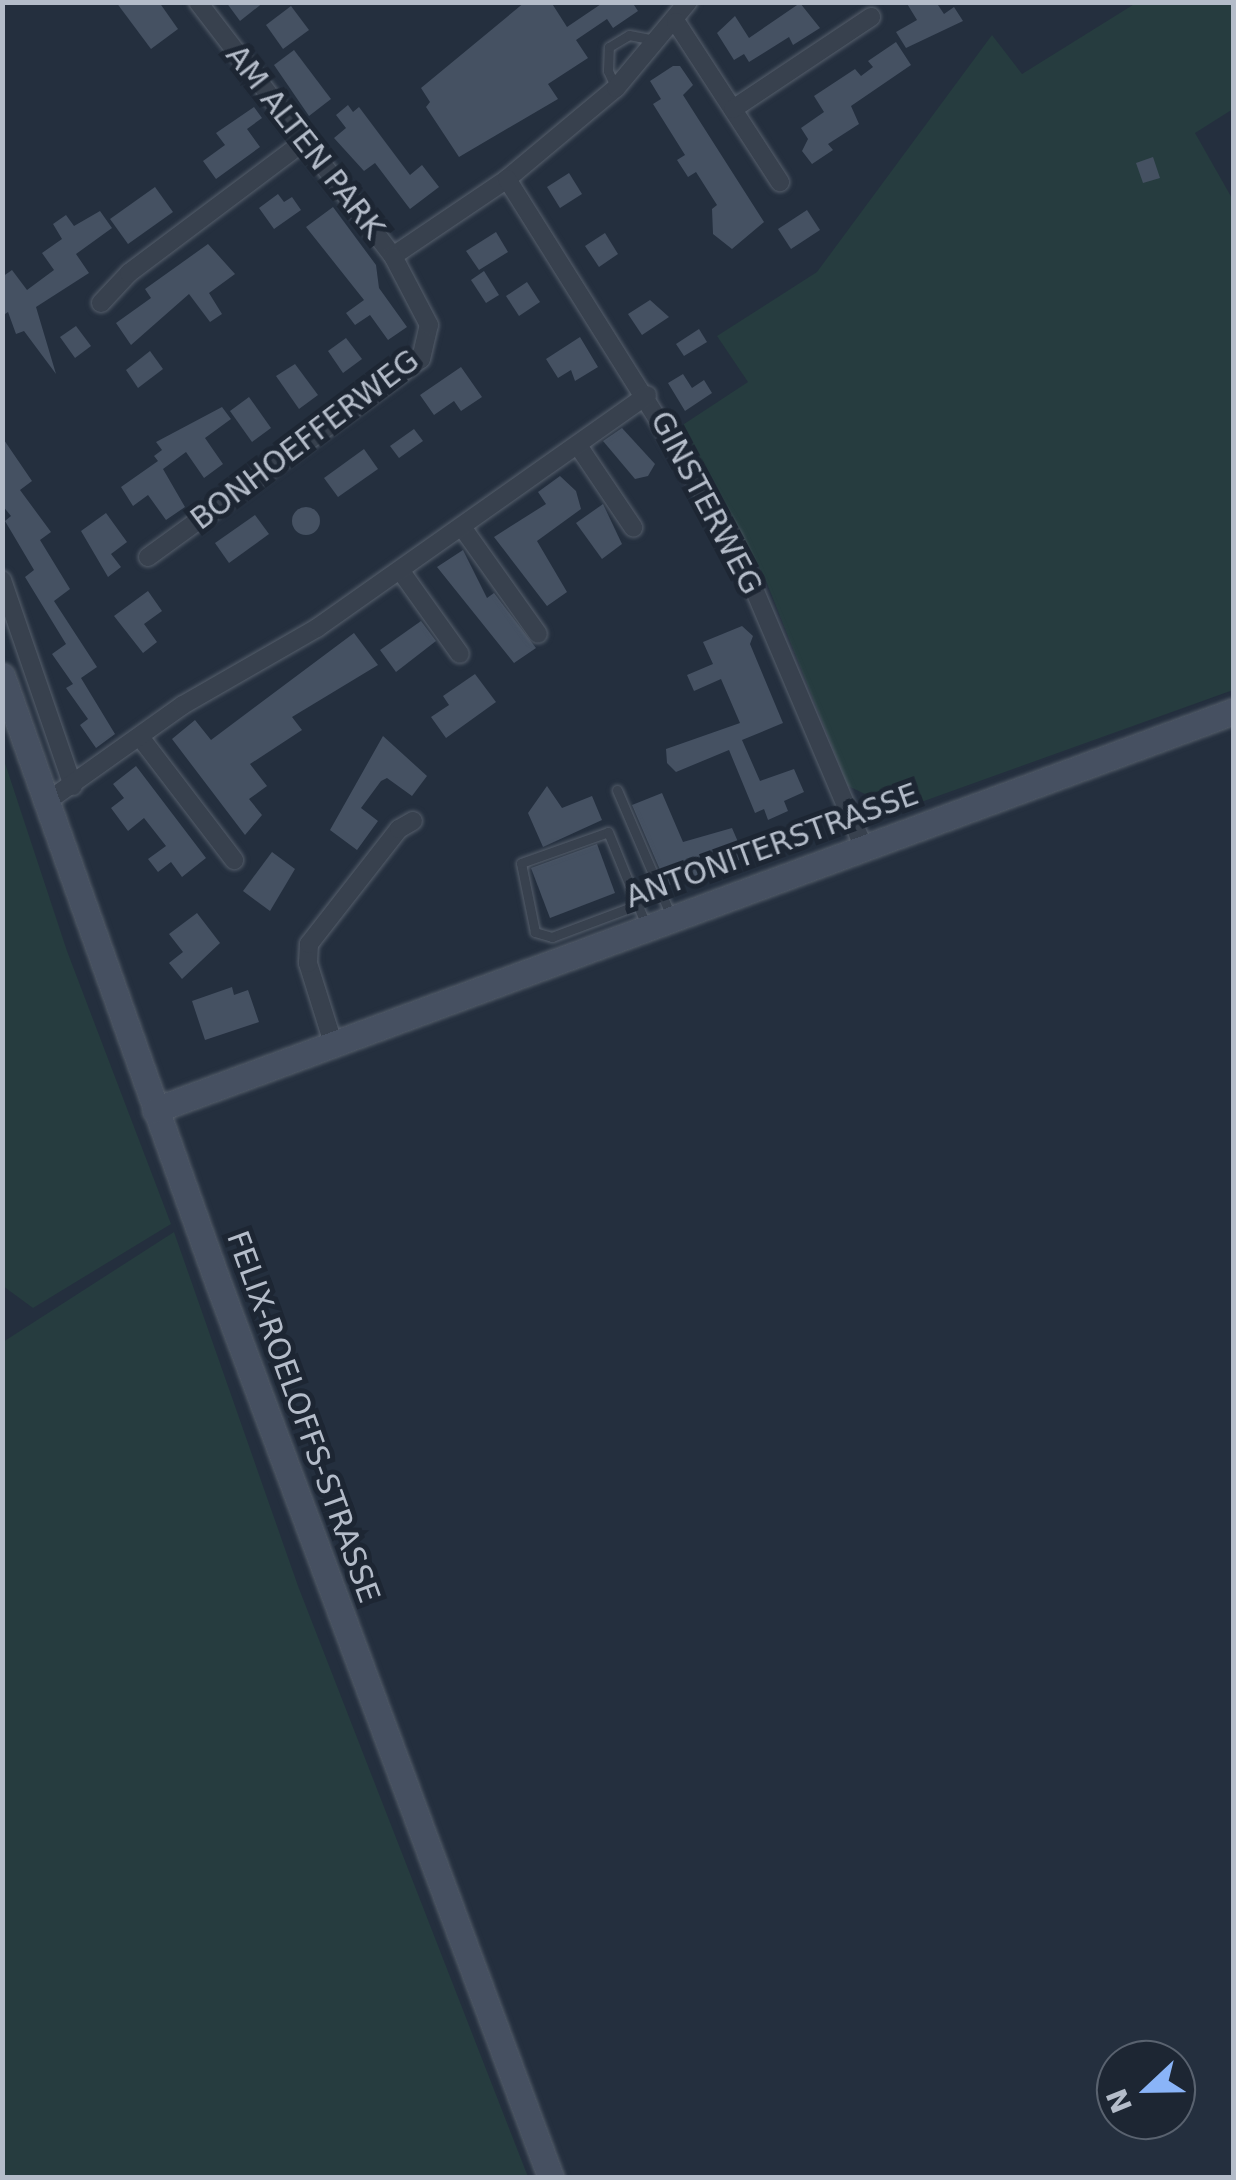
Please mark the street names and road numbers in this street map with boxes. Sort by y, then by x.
street label: AM ALTEN PARK [218,38,392,246]
street label: BONHOEFFERWEG [184,343,426,537]
street label: GINSTERWEG [643,405,769,601]
street label: ANTONITERSTRASSE [621,776,923,916]
street label: FELIX-ROELOFFS-STRASSE [219,1226,387,1608]

